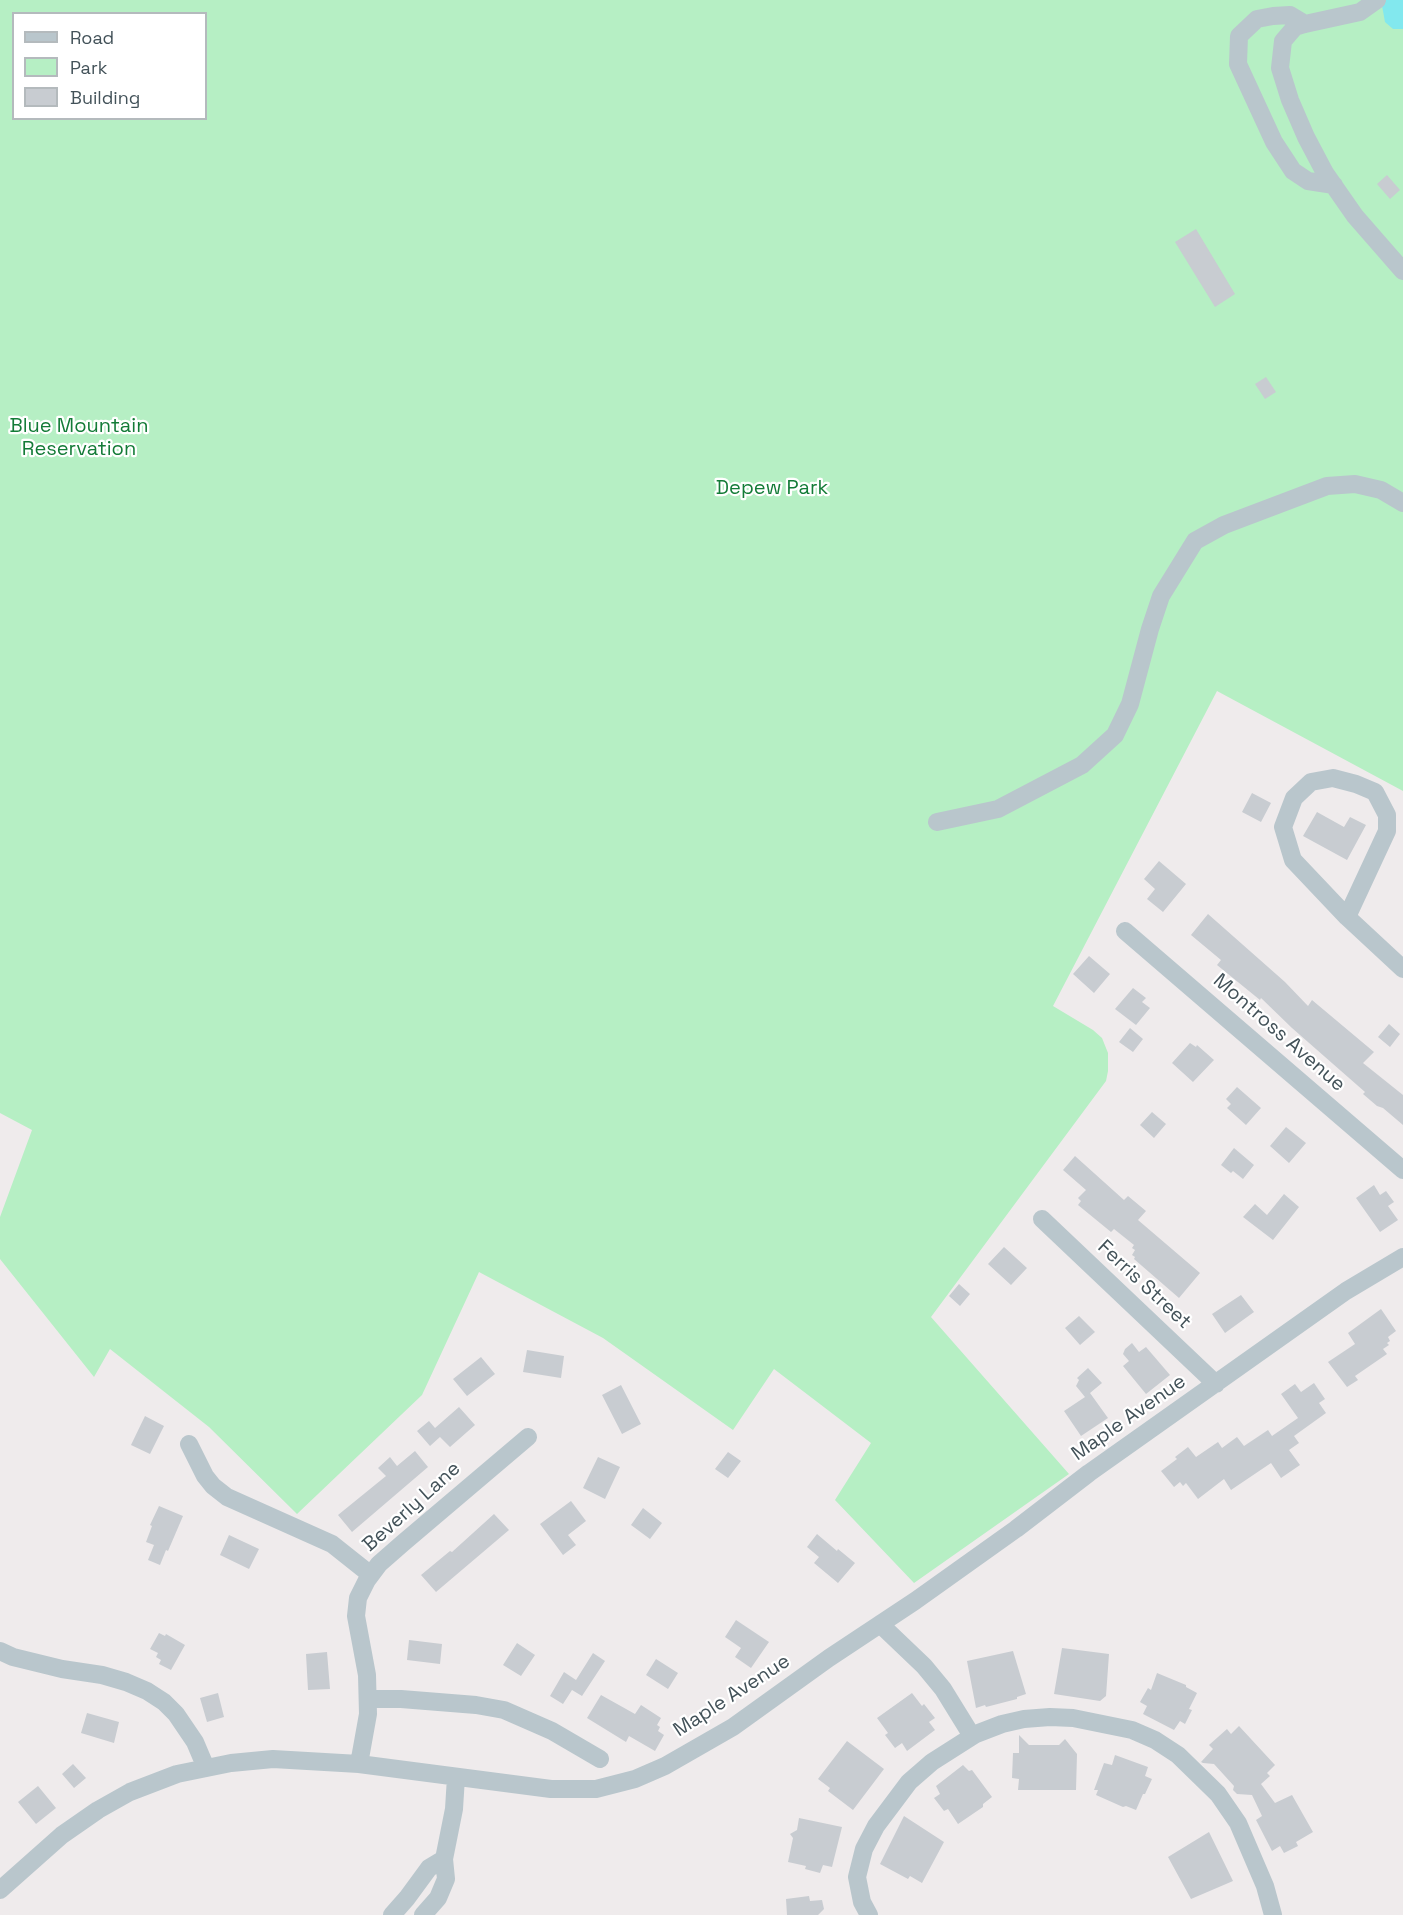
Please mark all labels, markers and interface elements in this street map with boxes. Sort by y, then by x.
legend [12,12,207,120]
text: Road [70,26,114,49]
text: Park [70,56,107,79]
text: Building [70,86,140,109]
park label: Blue Mountain Reservation [9,415,149,462]
park label: Depew Park [716,477,828,501]
street label: Montross Avenue [1208,969,1350,1097]
street label: Ferris Street [1092,1236,1196,1334]
street label: Maple Avenue [1067,1370,1191,1466]
street label: Beverly Lane [358,1457,466,1557]
street label: Maple Avenue [669,1649,795,1743]

